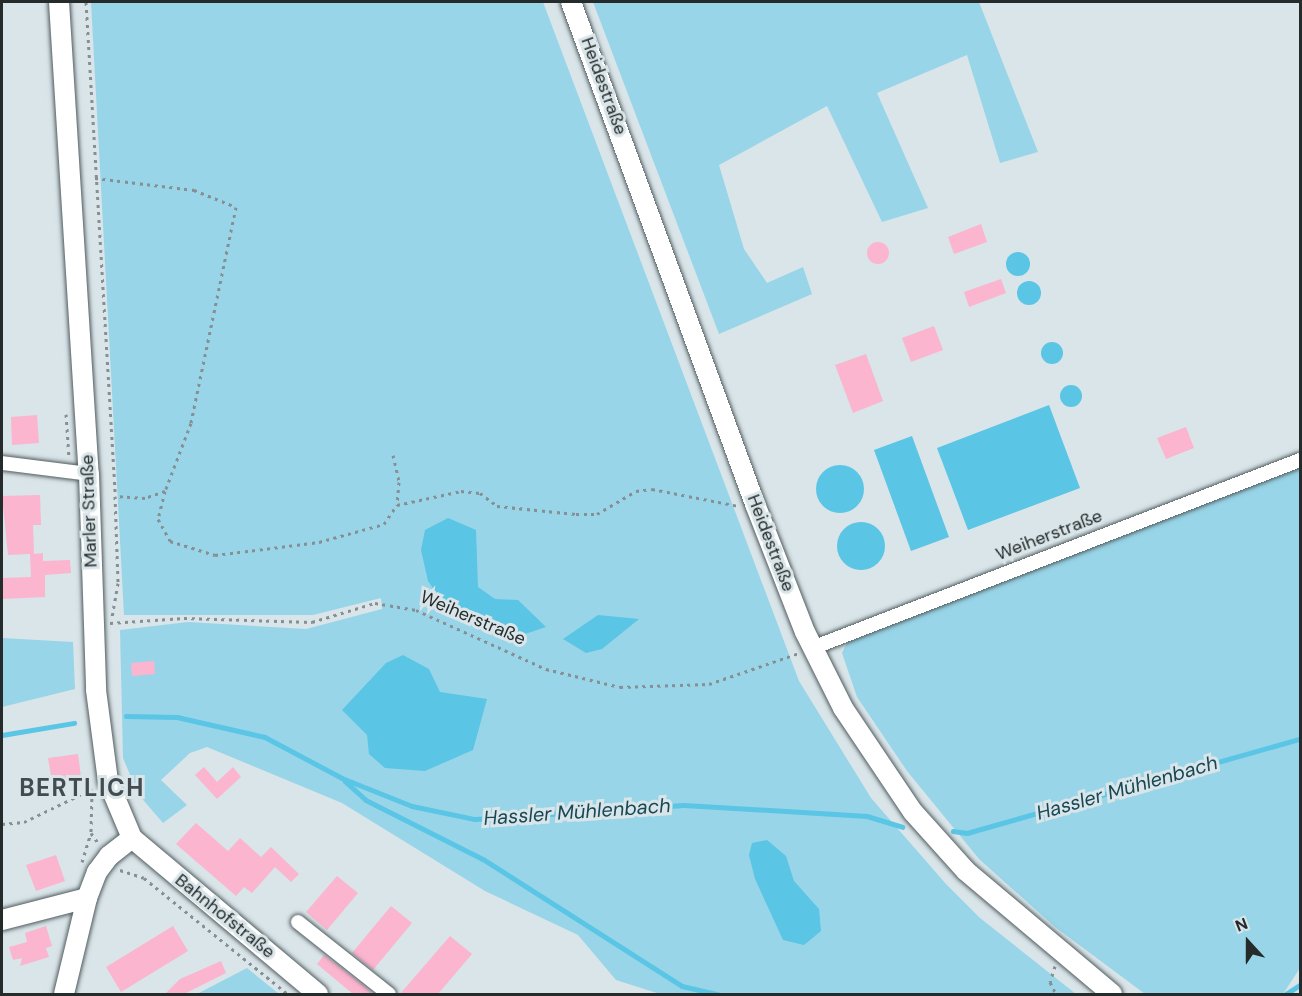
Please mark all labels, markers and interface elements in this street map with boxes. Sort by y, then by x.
street label: Heidestraße [576,34,632,138]
street label: Marler Straße [76,454,102,568]
street label: Heidestraße [743,491,799,595]
street label: Weiherstraße [993,505,1105,565]
street label: Weiherstraße [417,586,529,650]
water label: Hassler Mühlenbach [1034,751,1220,825]
district label: BERTLICH [19,774,145,802]
water label: Hassler Mühlenbach [483,793,671,831]
street label: Bahnhofstraße [171,869,279,963]
north arrow [1218,912,1278,972]
text: N [1232,913,1251,937]

